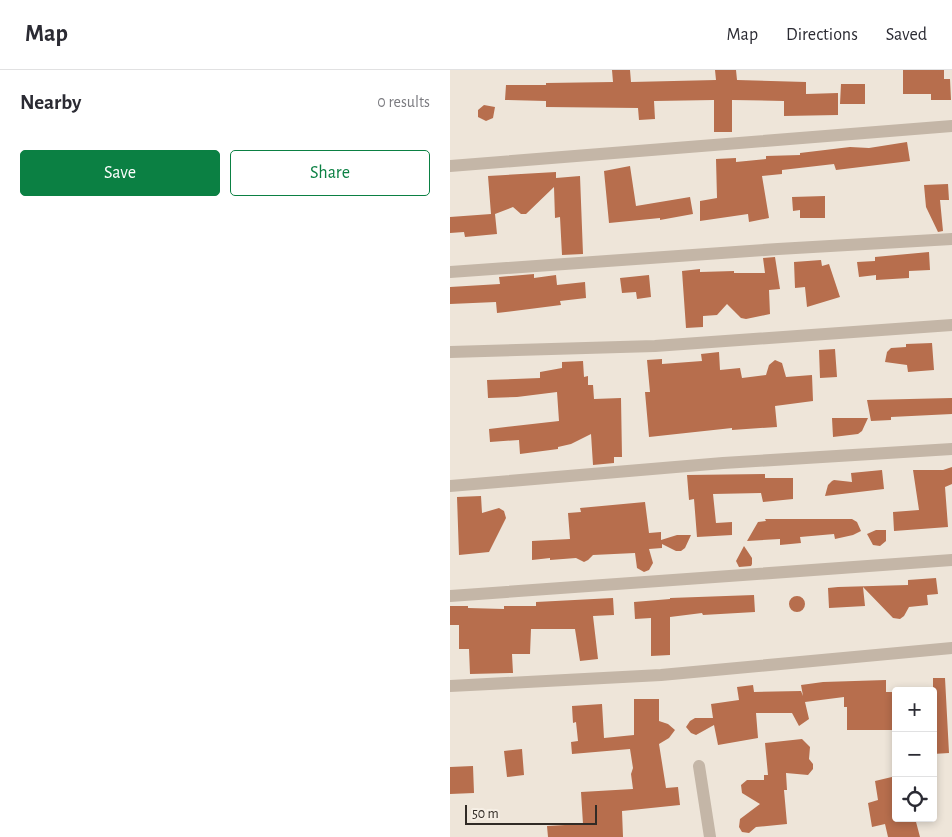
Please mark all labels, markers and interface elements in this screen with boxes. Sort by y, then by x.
text: Map [25,22,68,46]
text: Map [727,26,758,44]
text: Directions [786,26,858,44]
text: Saved [886,26,927,44]
text: Nearby [20,92,81,113]
text: 0 results [377,94,430,110]
button: Save [20,150,220,196]
button: Share [230,150,430,196]
map controls [892,687,937,822]
button: + [892,687,937,732]
button: − [892,732,937,777]
button: locate [892,777,937,822]
scale bar [465,802,598,825]
text: 50 m [472,807,499,821]

